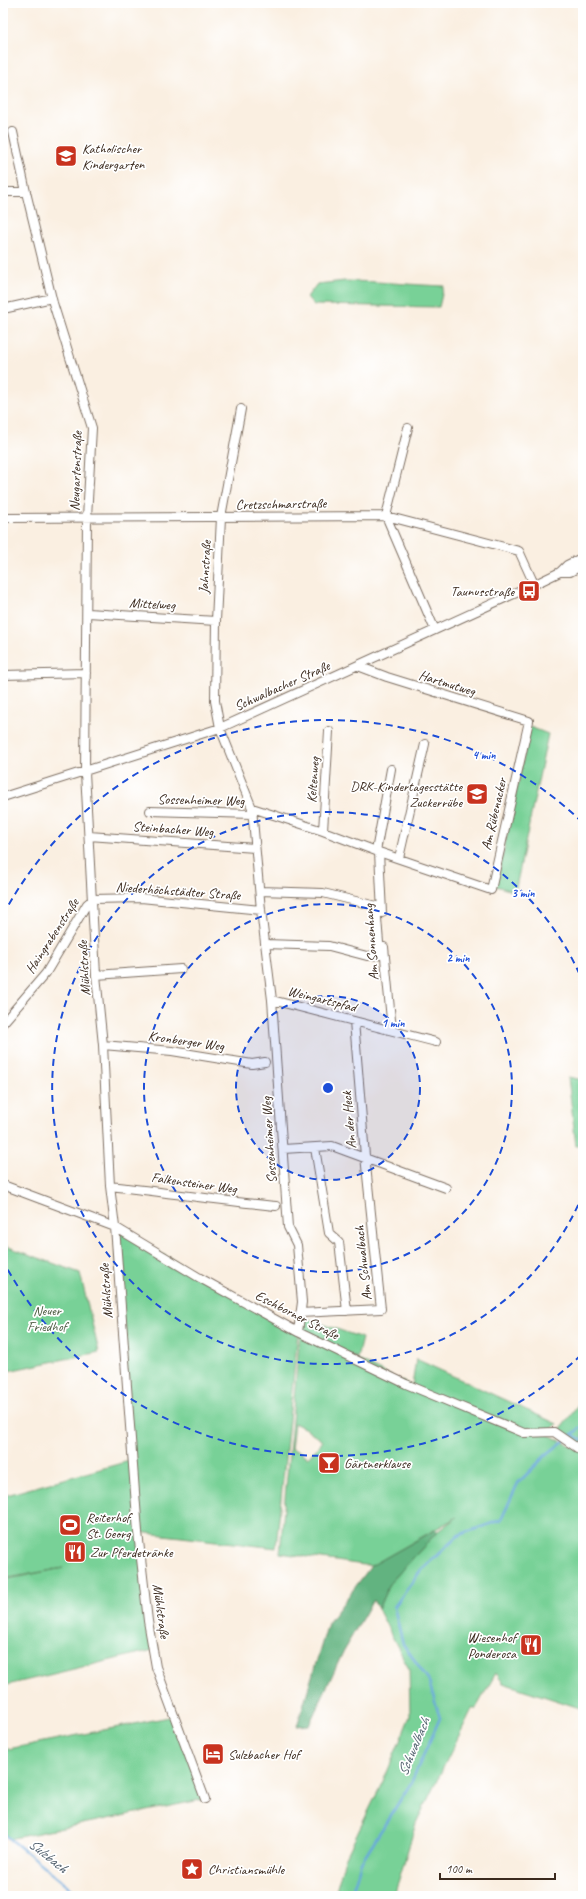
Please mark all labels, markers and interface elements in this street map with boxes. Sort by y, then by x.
place label: Katholischer Kindergarten [82,140,145,173]
school or university icon: Katholischer Kindergarten [53,143,79,169]
street label: Neugartenstraße [66,429,86,511]
street label: Cretzschmarstraße [236,495,328,513]
street label: Jahnstraße [195,539,215,595]
bus stop icon: Taunusstraße [516,578,542,604]
place label: Taunusstraße [451,583,515,600]
street label: Mittelweg [129,594,176,614]
street label: Schwalbacher Straße [232,657,334,715]
street label: Hartmutweg [417,666,478,700]
text: 4 min [473,747,496,763]
street label: Keltenweg [303,756,323,803]
street label: Am Rübenacker [477,775,511,852]
place label: DRK-Kindertagesstätte Zuckerrübe [350,778,463,811]
school or university icon: DRK-Kindertagesstätte Zuckerrübe [464,781,490,807]
street label: Sossenheimer Weg [157,791,246,809]
street label: Steinbacher Weg [132,818,215,840]
street label: Niederhöchstädter Straße [115,878,242,904]
text: 3 min [512,885,535,901]
street label: Haingrabenstraße [22,894,83,977]
street label: Am Sonnenhang [360,902,382,981]
street label: Mühlstraße [74,939,94,996]
text: 2 min [447,950,470,966]
street label: Weingartspfad [286,982,360,1016]
text: 1 min [382,1015,405,1031]
street label: Kronberger Weg [147,1027,226,1055]
centre of rings [321,1081,335,1095]
street label: An der Heck [338,1090,360,1149]
street label: Sossenheimer Weg [257,1095,281,1184]
street label: Falkensteiner Weg [150,1169,239,1198]
street label: Am Schwalbach [351,1224,375,1301]
street label: Mühlstraße [96,1262,116,1319]
street label: Eschborner Straße [253,1287,343,1344]
park label: Neuer Friedhof [27,1302,70,1335]
bar icon: Gärtnerklause [316,1450,342,1476]
place label: Gärtnerklause [344,1455,412,1472]
place label: Reiterhof St. Georg [86,1509,133,1542]
sports icon: Reiterhof St. Georg [57,1512,83,1538]
restaurant icon: Zur Pferdetränke [62,1539,88,1565]
place label: Zur Pferdetränke [90,1544,174,1561]
street label: Mühlstraße [149,1583,173,1641]
place label: Wiesenhof Ponderosa [467,1629,519,1662]
restaurant icon: Wiesenhof Ponderosa [518,1632,544,1658]
water label: Schwalbach [393,1714,435,1779]
hotel icon: Sulzbacher Hof [200,1741,226,1767]
place label: Sulzbacher Hof [228,1746,302,1763]
water label: Sulzbach [25,1835,72,1878]
scale bar [440,1855,555,1881]
place icon: Christiansmühle [179,1856,205,1882]
place label: Christiansmühle [208,1861,285,1878]
text: 100 m [446,1861,473,1877]

